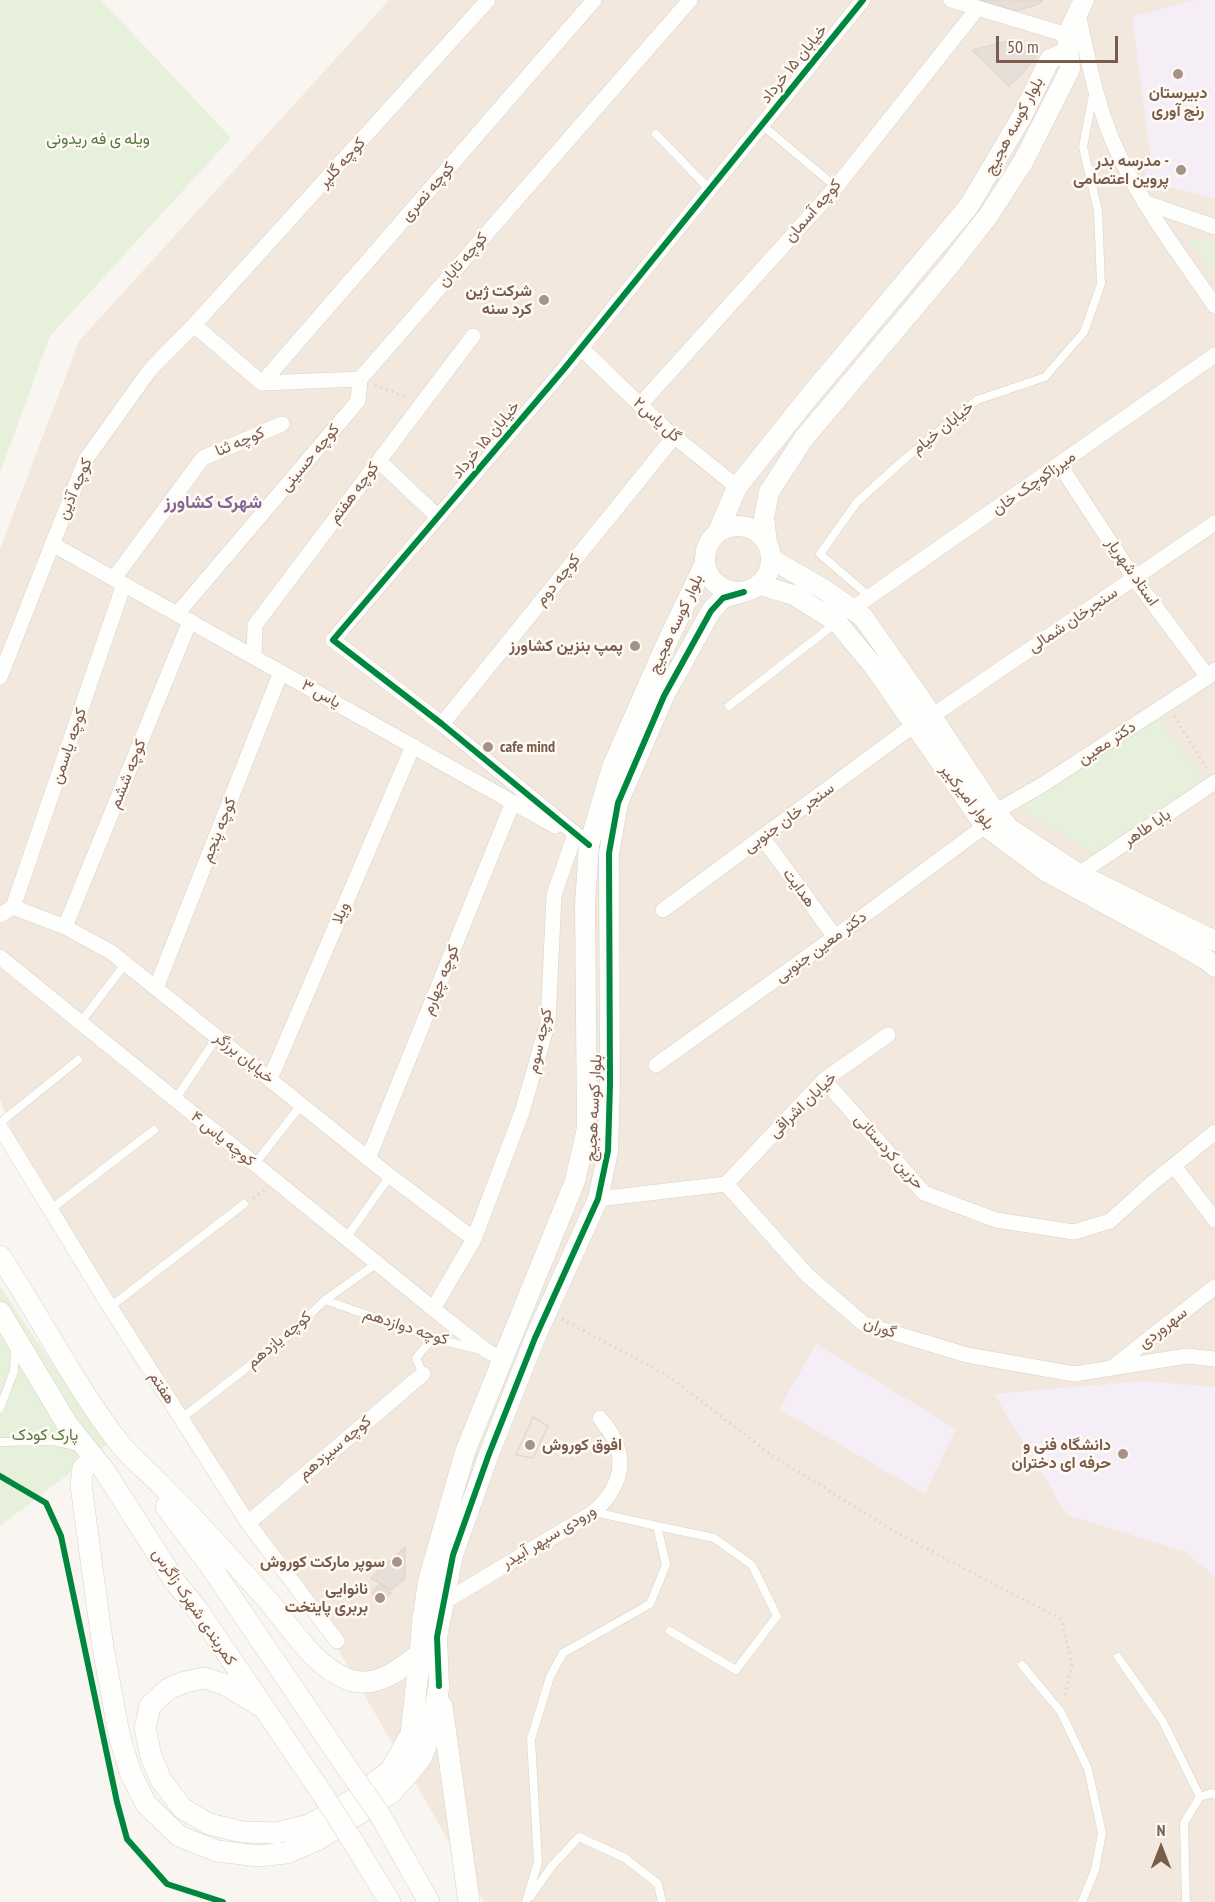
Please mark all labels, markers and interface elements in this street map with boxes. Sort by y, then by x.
street label: خیابان ۱۵ خرداد [756,21,832,107]
scale bar [999,24,1120,62]
text: 50 m [1007,35,1039,58]
marker: دبیرستان رنج آوری [1171,67,1185,81]
street label: بلوار کوسه هجیج [980,74,1048,178]
place label: دبیرستان رنج آوری [1149,83,1207,121]
park label: ویله ی فه ریدونی [46,129,150,149]
street label: کوچه گلپر [314,134,370,192]
place label: مدرسه بدر - پروین اعتصامی [1073,151,1169,189]
street label: کوچه نصری [397,158,459,226]
marker: مدرسه بدر - پروین اعتصامی [1174,163,1188,177]
street label: کوچه آسمان [780,176,846,246]
street label: کوچه تابان [434,229,492,291]
place label: شرکت ژین کرد سنه [466,281,532,319]
marker: شرکت ژین کرد سنه [537,293,551,307]
street label: گل یاس۲ [629,394,685,446]
street label: خیابان ۱۵ خرداد [448,397,524,483]
street label: خیابان خیام [908,397,978,459]
street label: کوچه حسینی [276,420,344,496]
street label: کوچه ثنا [213,423,267,461]
street label: میرزاکوچک خان [988,447,1080,519]
street label: کوچه آذین [53,455,97,523]
street label: کوچه هفتم [325,459,383,527]
district label: شهرک کشاورز [164,492,262,514]
street label: استاد شهریار [1101,534,1163,610]
street label: کوچه دوم [531,550,585,610]
street label: بلوار کوسه هجیج [645,571,707,677]
street label: سنجرخان شمالی [1025,583,1121,657]
place label: پمپ بنزین کشاورز [509,636,623,656]
marker: پمپ بنزین کشاورز [628,639,642,653]
street label: یاس ۳ [298,675,344,713]
street label: کوچه یاسمن [47,705,91,787]
street label: دکتر معین [1074,717,1140,769]
street label: کوچه ششم [105,737,151,811]
place label: cafe mind [500,737,555,757]
marker: cafe mind [481,740,495,754]
street label: بلوار امیرکبیر [935,760,999,834]
street label: سنجر خان جنوبی [740,779,838,857]
street label: کوچه پنجم [197,795,241,865]
street label: بابا طاهر [1120,805,1174,851]
street label: هدایت [779,865,819,911]
street label: ویلا [328,899,354,927]
street label: دکتر معین جنوبی [771,907,871,987]
street label: کوچه چهارم [418,942,464,1018]
street label: کوچه سوم [523,1007,557,1075]
street label: خیابان برزگر [210,1028,278,1088]
street label: بلوار کوسه هجیج [582,1054,606,1162]
street label: خیابان اشراقی [765,1068,841,1142]
street label: کوچه یاس ۴ [187,1107,259,1171]
street label: حزین کردستانی [850,1110,928,1194]
street label: سهروردی [1135,1303,1191,1353]
street label: کوچه دوازدهم [361,1304,451,1350]
street label: کوچه یازدهم [243,1307,315,1373]
street label: گوران [861,1313,899,1343]
street label: هفتم [144,1368,180,1408]
street label: کوچه سیزدهم [295,1412,375,1484]
park label: پارک کودک [12,1425,78,1445]
place label: افوق کوروش [542,1435,622,1455]
place label: دانشگاه فنی و حرفه ای دختران [1012,1435,1111,1473]
marker: افوق کوروش [523,1438,537,1452]
marker: دانشگاه فنی و حرفه ای دختران [1116,1447,1130,1461]
street label: ورودی سپهر آبیدر [498,1501,600,1573]
street label: کمربندی شهرک زاگرس [148,1545,240,1669]
place label: سوپر مارکت کوروش [260,1552,385,1572]
marker: سوپر مارکت کوروش [390,1555,404,1569]
place label: نانوایی بربری پایتخت [285,1579,368,1617]
marker: نانوایی بربری پایتخت [373,1591,387,1605]
north arrow [1131,1818,1191,1878]
text: N [1157,1820,1165,1840]

